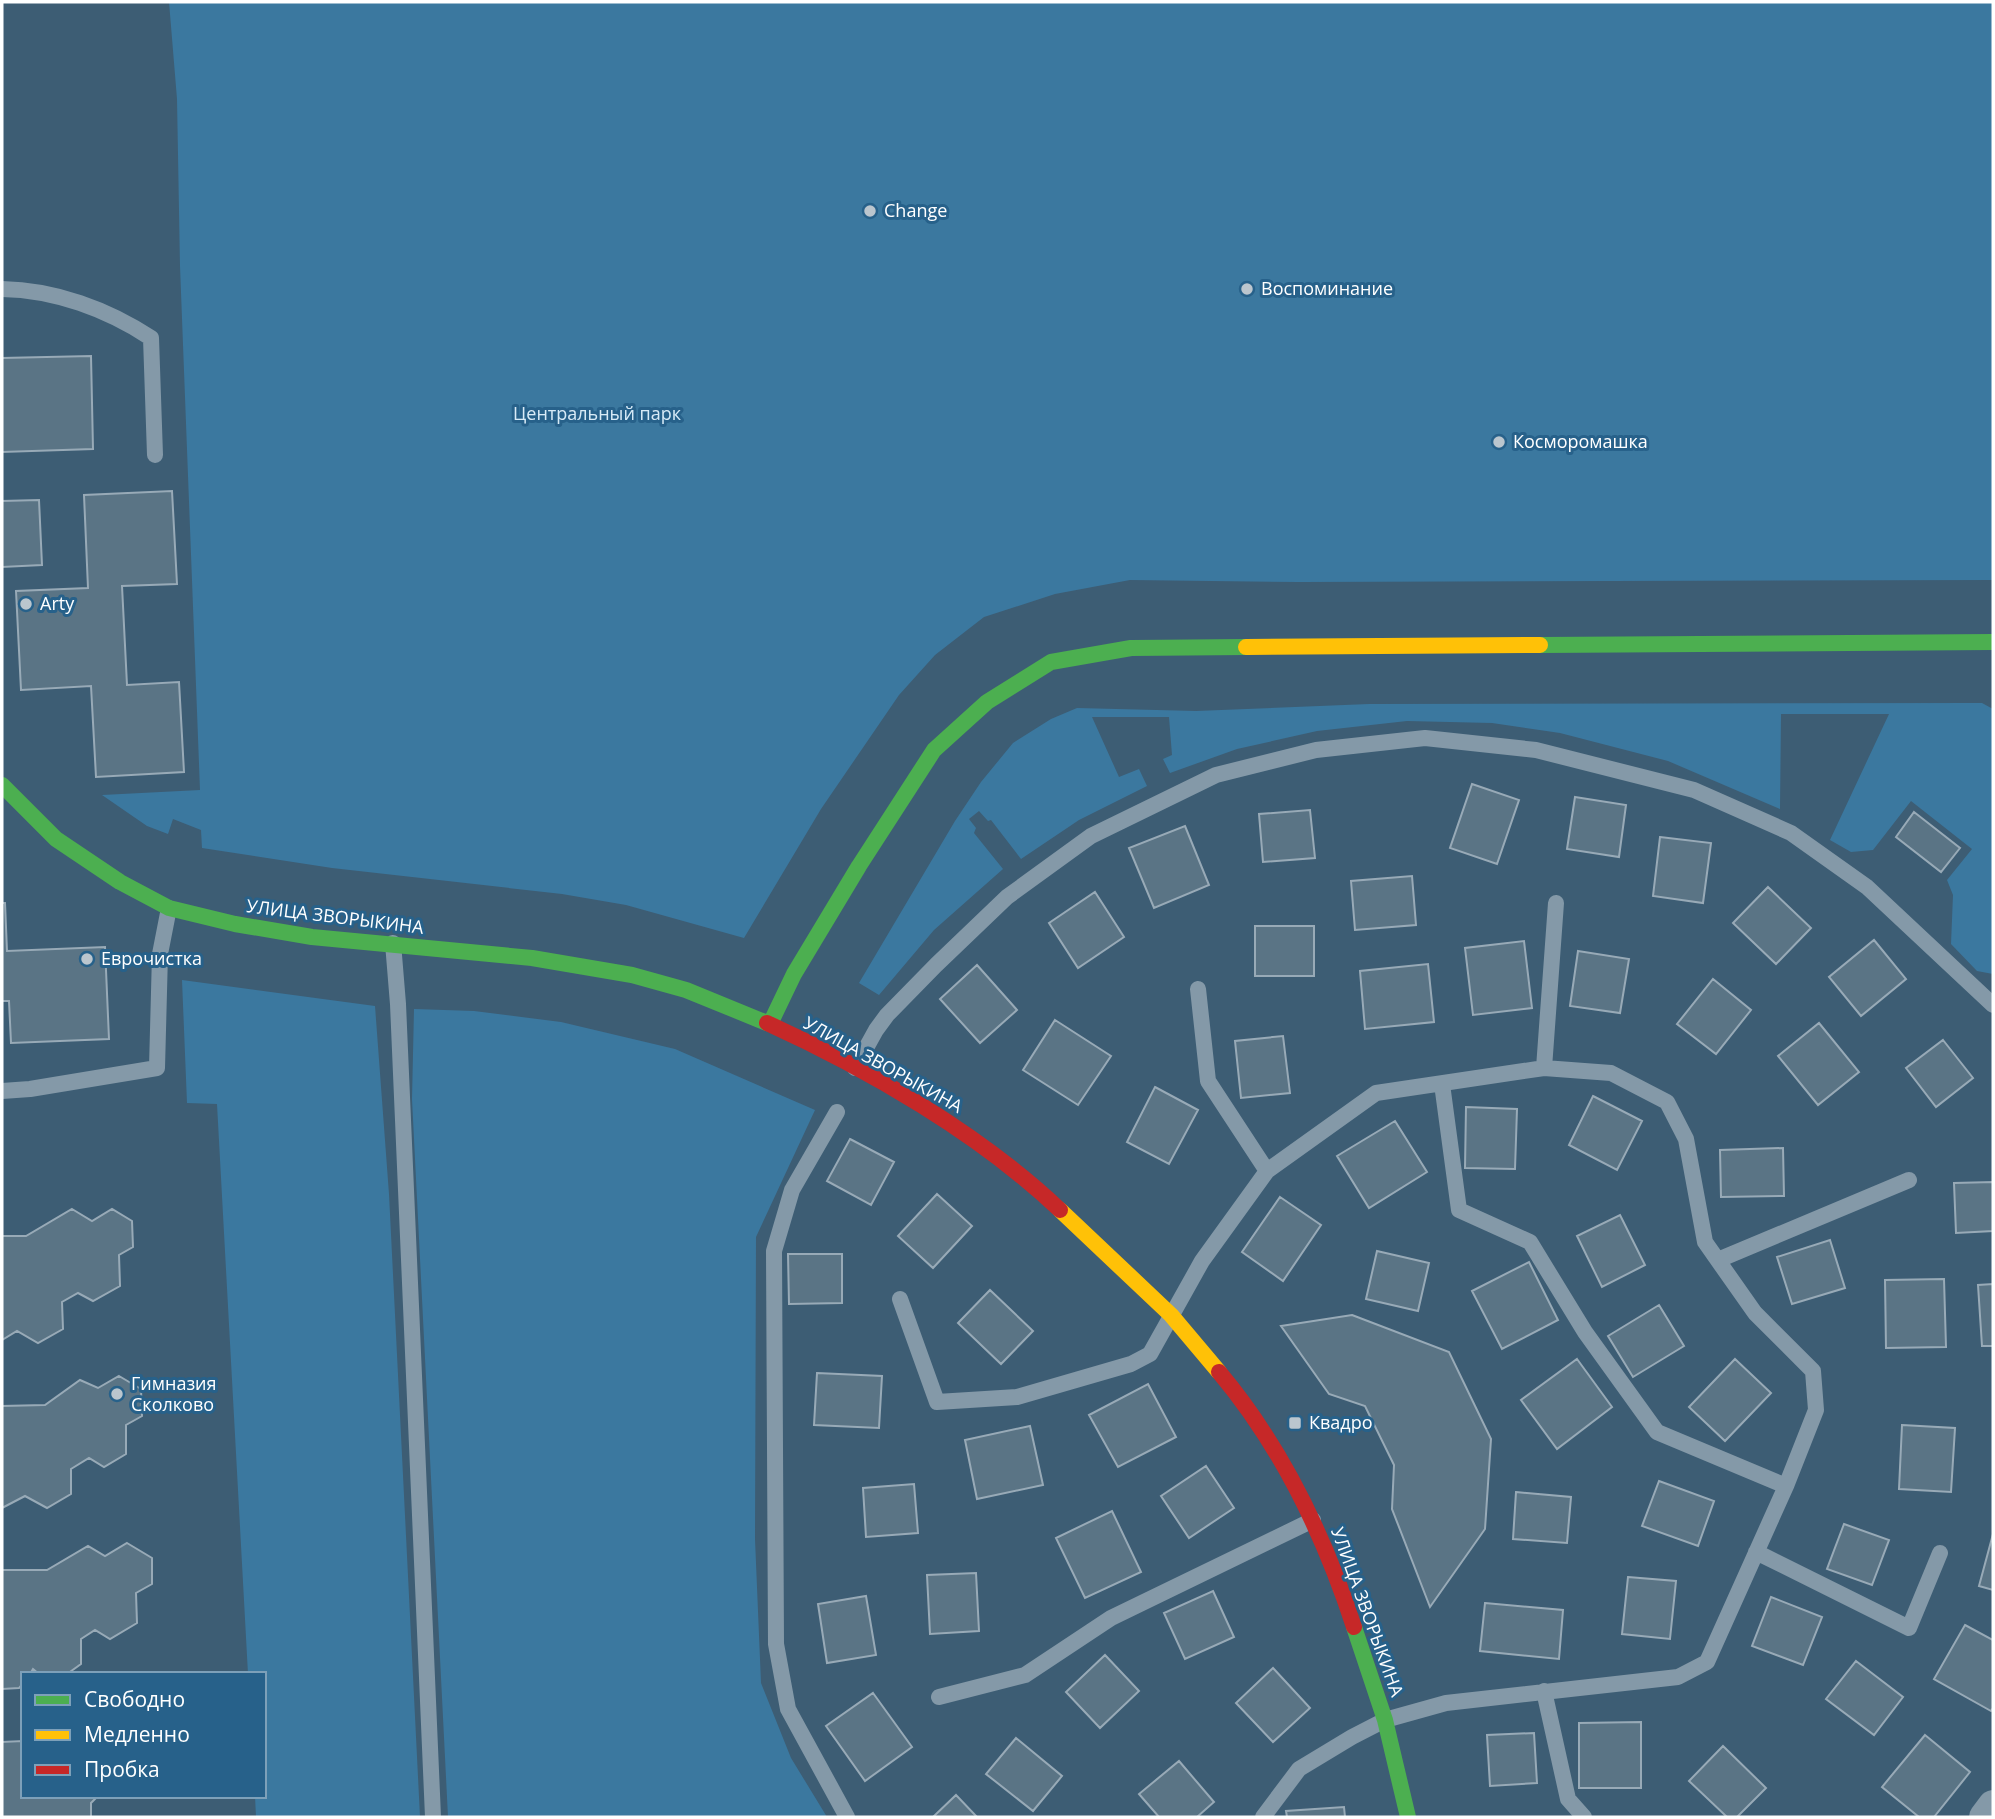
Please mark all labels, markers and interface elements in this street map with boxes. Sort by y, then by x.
place label: Change [884,198,947,222]
marker: Change [862,203,878,219]
place label: Воспоминание [1261,276,1393,300]
marker: Воспоминание [1239,281,1255,297]
park label: Центральный парк [513,401,682,425]
place label: Косморомашка [1513,429,1648,453]
marker: Косморомашка [1491,434,1507,450]
place label: Arty [40,591,75,615]
marker: Arty [18,596,34,612]
street label: УЛИЦА ЗВОРЫКИНА [245,893,426,939]
place label: Еврочистка [101,946,202,970]
marker: Еврочистка [79,951,95,967]
street label: УЛИЦА ЗВОРЫКИНА [800,1010,968,1118]
place label: Гимназия Сколково [131,1371,217,1416]
marker: Гимназия Сколково [109,1386,125,1402]
place label: Квадро [1309,1410,1373,1434]
marker: Квадро [1287,1415,1303,1431]
street label: УЛИЦА ЗВОРЫКИНА [1326,1524,1410,1700]
legend [21,1672,266,1798]
text: Свободно [84,1685,185,1713]
text: Медленно [84,1720,190,1748]
text: Пробка [84,1755,160,1783]

